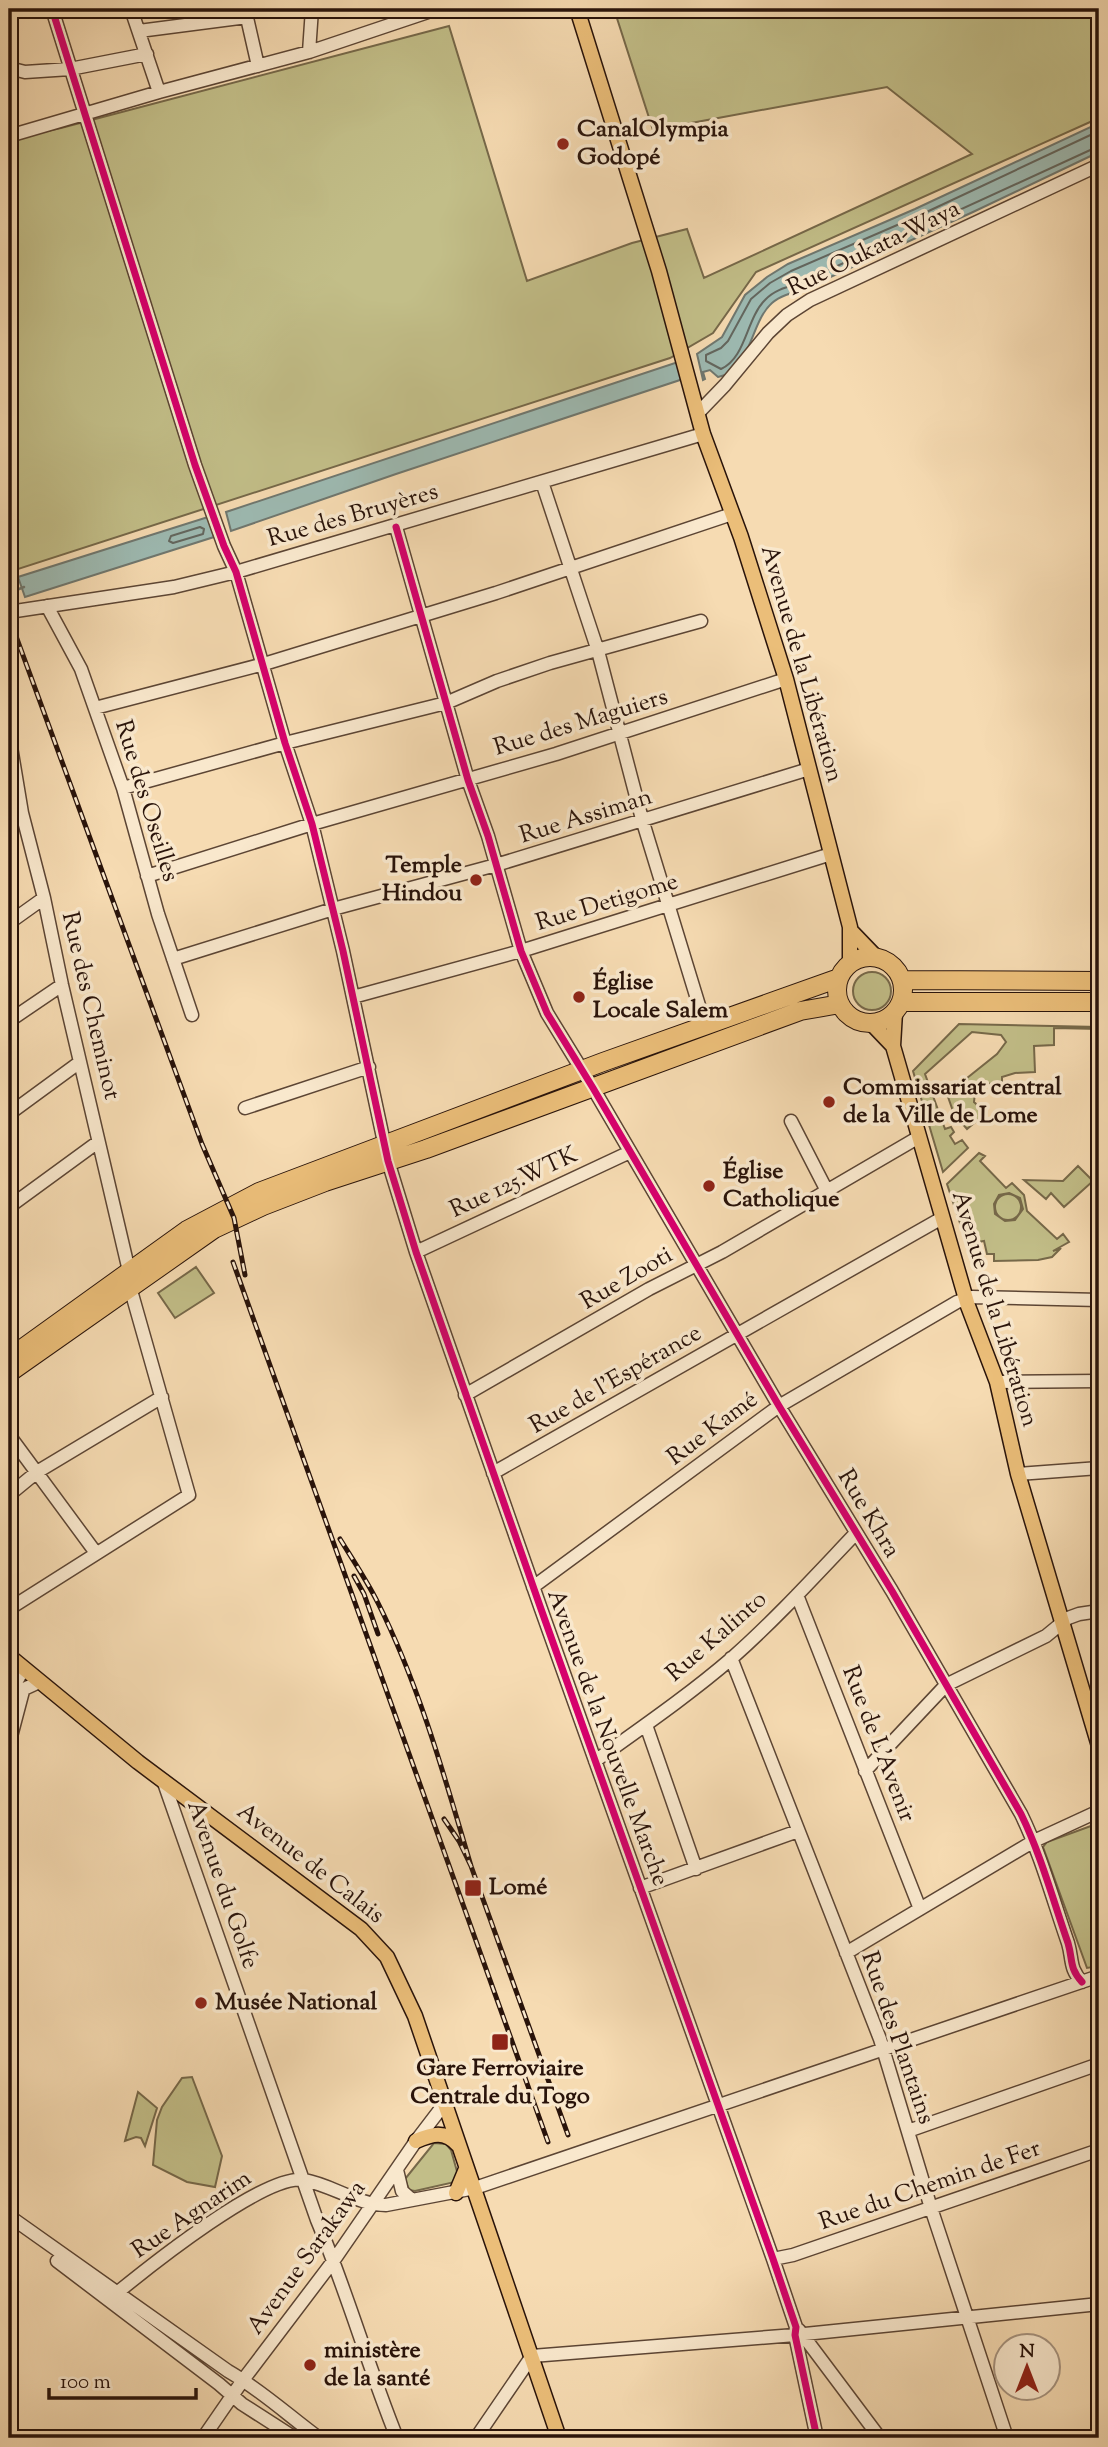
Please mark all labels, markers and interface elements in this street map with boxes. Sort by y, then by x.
place label: CanalOlympia Godopé [577,113,729,175]
marker: CanalOlympia Godopé [555,136,571,152]
street label: Rue Oukata-Waya [782,192,966,306]
street label: Rue des Bruyères [264,475,442,557]
street label: Avenue de la Libération [751,541,851,787]
street label: Rue des Maguiers [490,680,672,766]
street label: Rue des Oseilles [105,716,187,886]
street label: Rue Assiman [516,781,656,853]
place label: Temple Hindou [382,849,462,911]
street label: Rue Detigome [532,865,682,941]
marker: Temple Hindou [468,872,484,888]
street label: Rue des Cheminot [52,909,128,1103]
place label: Église Locale Salem [593,966,728,1028]
marker: Église Locale Salem [571,989,587,1005]
place label: Commissariat central de la Ville de Lome [843,1071,1062,1133]
marker: Commissariat central de la Ville de Lome [821,1094,837,1110]
street label: Rue 125.WTK [444,1138,584,1228]
place label: Église Catholique [723,1155,839,1217]
marker: Église Catholique [701,1178,717,1194]
street label: Avenue de la Libération [942,1187,1046,1431]
street label: Rue Zooti [575,1239,680,1319]
street label: Rue de l'Espérance [524,1317,708,1443]
street label: Rue Kamé [660,1384,766,1474]
street label: Rue Khra [828,1463,908,1565]
street label: Rue Kalinto [659,1584,775,1690]
street label: Avenue de la Nouvelle Marche [537,1585,677,1891]
street label: Rue de L'Avenir [833,1661,923,1827]
street label: Avenue du Golfe [177,1796,267,1974]
street label: Avenue de Calais [229,1796,391,1932]
place label: Lomé [489,1871,547,1905]
marker: Lomé [463,1878,483,1898]
street label: Rue des Plantains [852,1947,942,2129]
place label: Musée National [215,1986,378,2020]
marker: Musée National [193,1995,209,2011]
marker: Gare Ferroviaire Centrale du Togo [490,2032,510,2052]
place label: Gare Ferroviaire Centrale du Togo [410,2052,590,2114]
street label: Rue du Chemin de Fer [815,2132,1045,2240]
street label: Rue Agnarim [125,2162,259,2268]
street label: Avenue Sarakawa [239,2174,375,2342]
north arrow [992,2332,1062,2402]
place label: ministère de la santé [324,2334,430,2396]
text: N [1019,2339,1035,2366]
scale bar [49,2356,196,2400]
marker: ministère de la santé [302,2357,318,2373]
text: 100 m [60,2368,111,2398]

